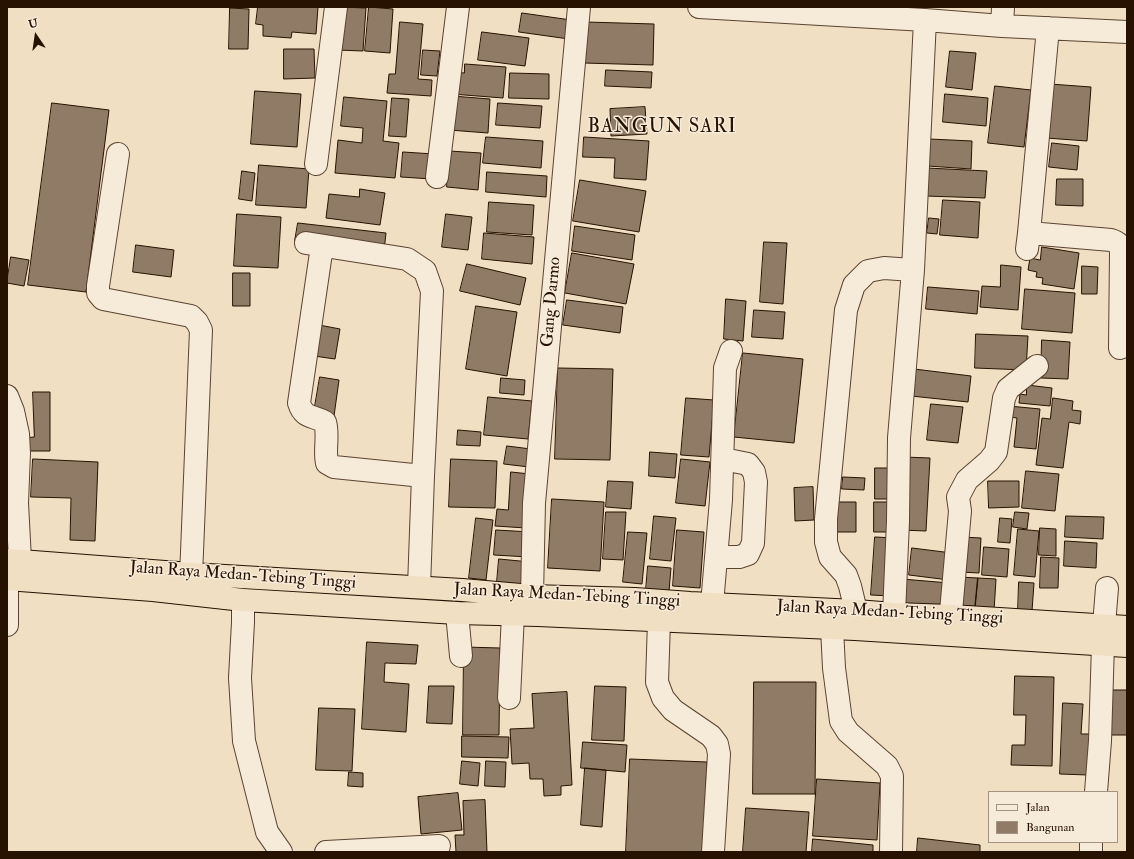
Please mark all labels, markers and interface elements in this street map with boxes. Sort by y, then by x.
north arrow [16,16,56,56]
text: U [27,16,39,31]
district label: BANGUN SARI [587,117,737,139]
street label: Gang Darmo [538,256,566,348]
street label: Jalan Raya Medan-Tebing Tinggi [129,558,357,594]
street label: Jalan Raya Medan-Tebing Tinggi [453,580,681,612]
street label: Jalan Raya Medan-Tebing Tinggi [776,597,1004,629]
legend [988,791,1118,843]
text: Jalan [1026,800,1050,815]
text: Bangunan [1026,820,1075,835]

